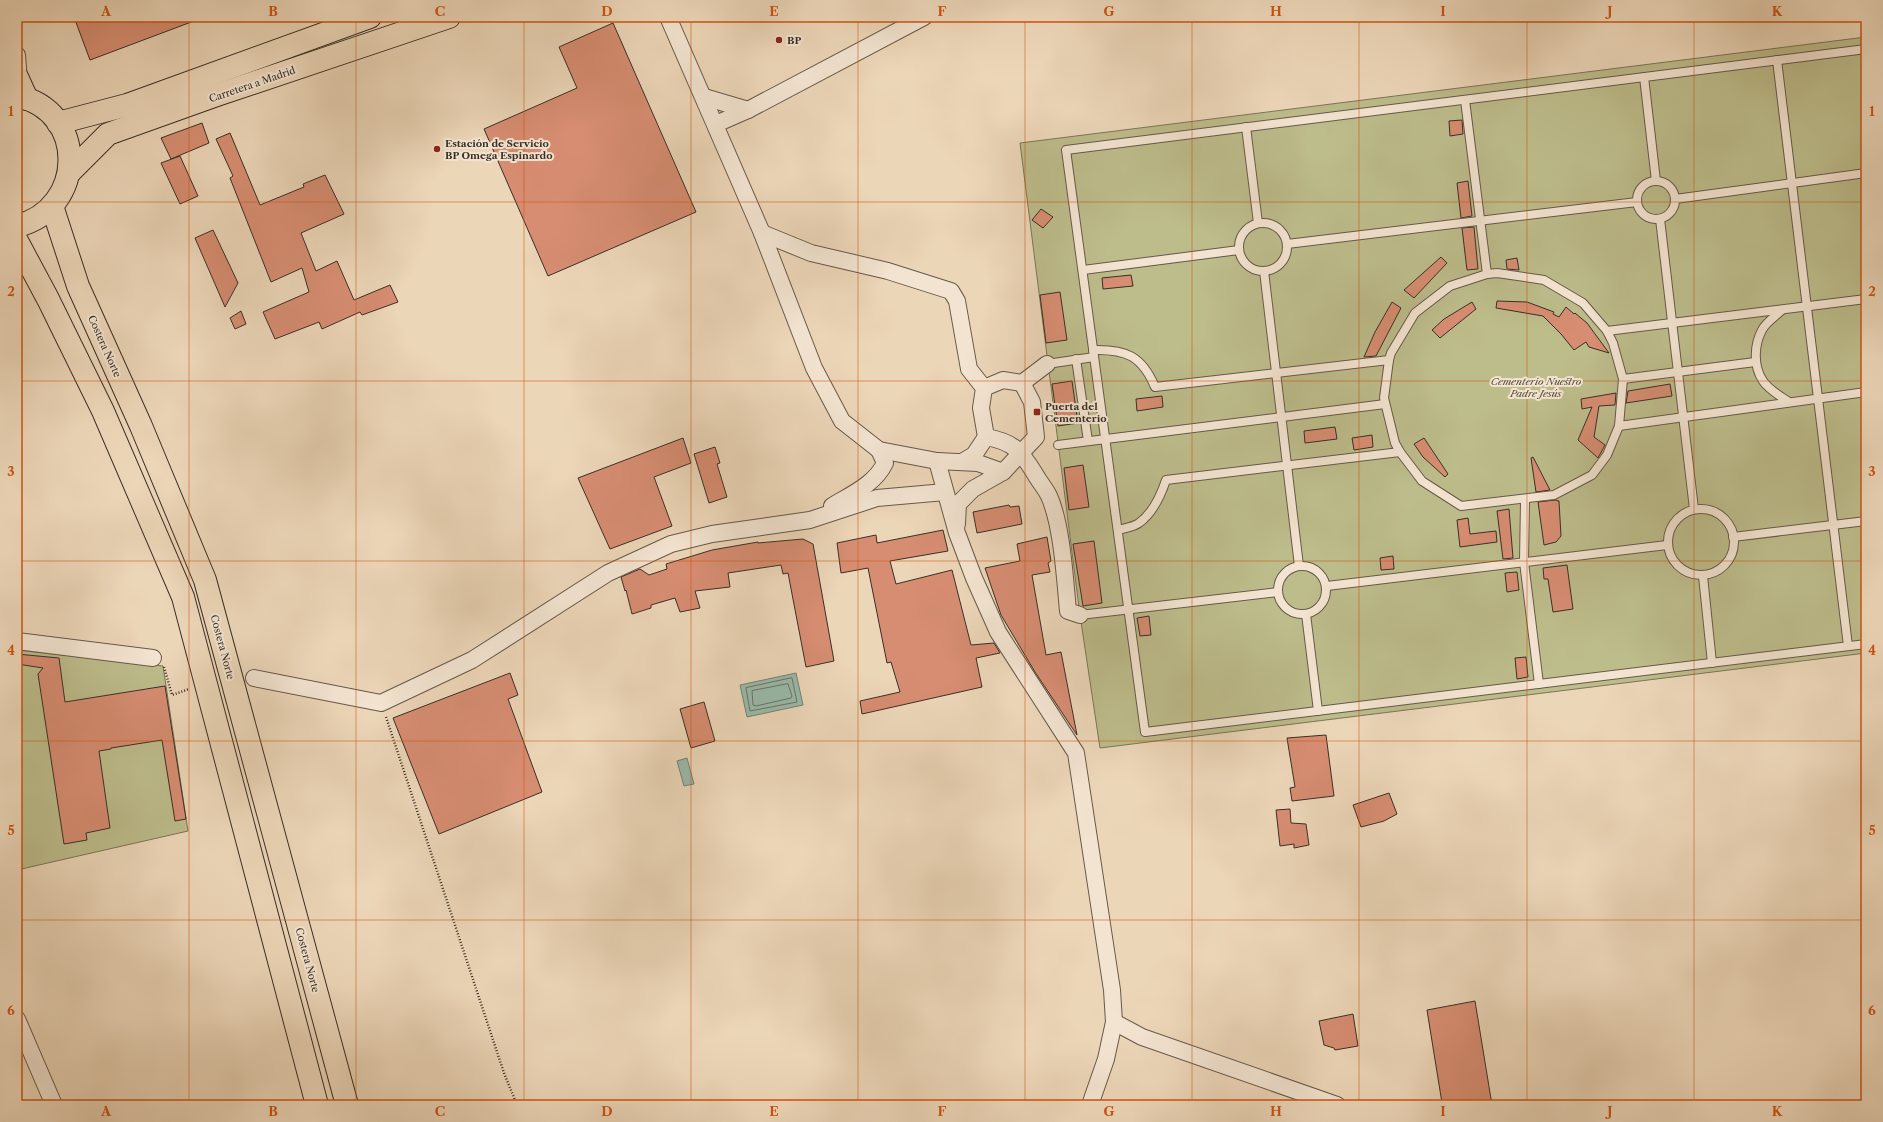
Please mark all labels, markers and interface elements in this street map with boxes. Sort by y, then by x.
text: A [100,3,112,19]
text: B [268,3,278,19]
text: C [435,3,445,19]
text: D [601,3,613,19]
text: E [769,3,779,19]
text: F [938,3,947,19]
text: G [1103,3,1115,19]
text: H [1270,3,1282,19]
text: I [1440,3,1446,19]
text: J [1605,3,1613,19]
text: K [1772,3,1783,19]
place label: BP [787,34,801,47]
marker: BP [774,35,784,45]
street label: Carretera a Madrid [207,64,297,105]
text: 1 [8,103,14,119]
text: 1 [1869,103,1875,119]
place label: Estación de Servicio BP Omega Espinardo [445,137,553,162]
marker: Estación de Servicio BP Omega Espinardo [432,144,442,154]
text: 2 [7,283,15,299]
text: 2 [1868,283,1876,299]
street label: Costera Norte [85,313,124,380]
park label: Cementerio Nuestro Padre Jesús [1491,375,1582,400]
place label: Puerta del Cementerio [1045,400,1107,425]
marker: Puerta del Cementerio [1032,407,1042,417]
text: 3 [7,463,15,479]
text: 3 [1868,463,1876,479]
street label: Costera Norte [208,613,238,681]
text: 4 [7,642,15,658]
text: 4 [1868,642,1876,658]
text: 5 [7,822,15,838]
text: 5 [1868,822,1876,838]
street label: Costera Norte [293,926,323,994]
text: 6 [7,1002,15,1018]
text: 6 [1868,1002,1876,1018]
text: A [100,1103,112,1119]
text: B [268,1103,278,1119]
text: C [435,1103,445,1119]
text: D [601,1103,613,1119]
text: E [769,1103,779,1119]
text: F [938,1103,947,1119]
text: G [1103,1103,1115,1119]
text: H [1270,1103,1282,1119]
text: I [1440,1103,1446,1119]
text: J [1605,1103,1613,1119]
text: K [1772,1103,1783,1119]

